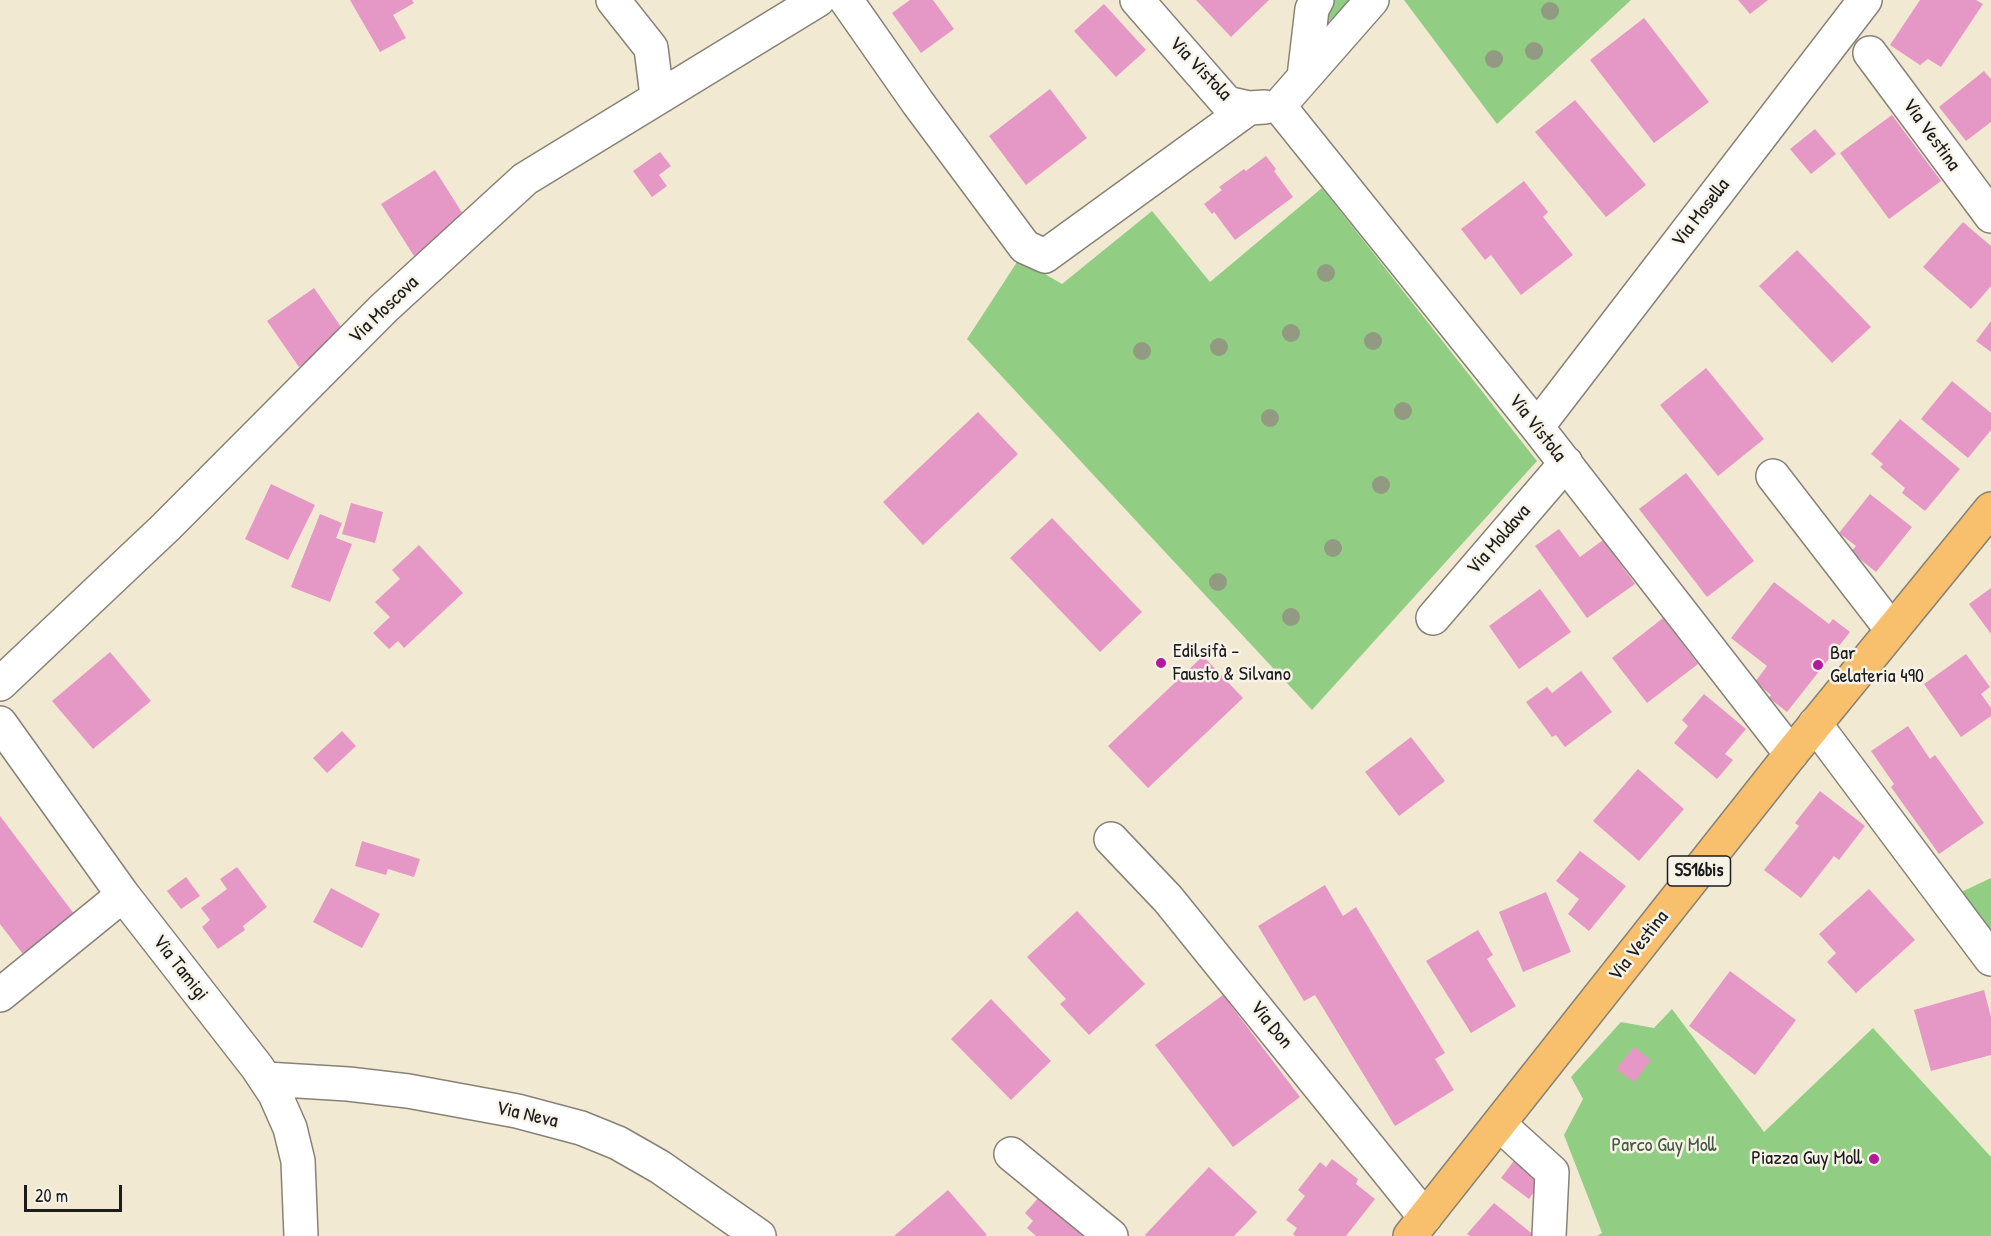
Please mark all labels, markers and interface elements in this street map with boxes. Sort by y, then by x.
street label: Via Vistola [1164,32,1236,106]
street label: Via Vestina [1897,94,1965,176]
street label: Via Mosella [1667,174,1735,252]
street label: Via Moscova [344,271,424,349]
street label: Via Vistola [1503,389,1571,467]
street label: Via Moldava [1462,500,1536,580]
place label: Edilsifà - Fausto & Silvano [1173,640,1291,687]
place label: Bar Gelateria 490 [1830,642,1924,689]
marker: Edilsifà - Fausto & Silvano [1154,656,1168,670]
marker: Bar Gelateria 490 [1811,658,1825,672]
road number: SS16bis [1668,856,1730,886]
street label: Via Vestina [1604,906,1674,986]
street label: Via Tamigi [147,930,213,1006]
street label: Via Don [1244,996,1298,1054]
street label: Via Neva [494,1096,560,1134]
park label: Parco Guy Moll [1612,1134,1716,1158]
place label: Piazza Guy Moll [1751,1147,1862,1171]
marker: Piazza Guy Moll [1867,1152,1881,1166]
scale bar [27,1173,124,1211]
text: 20 m [35,1183,68,1208]

